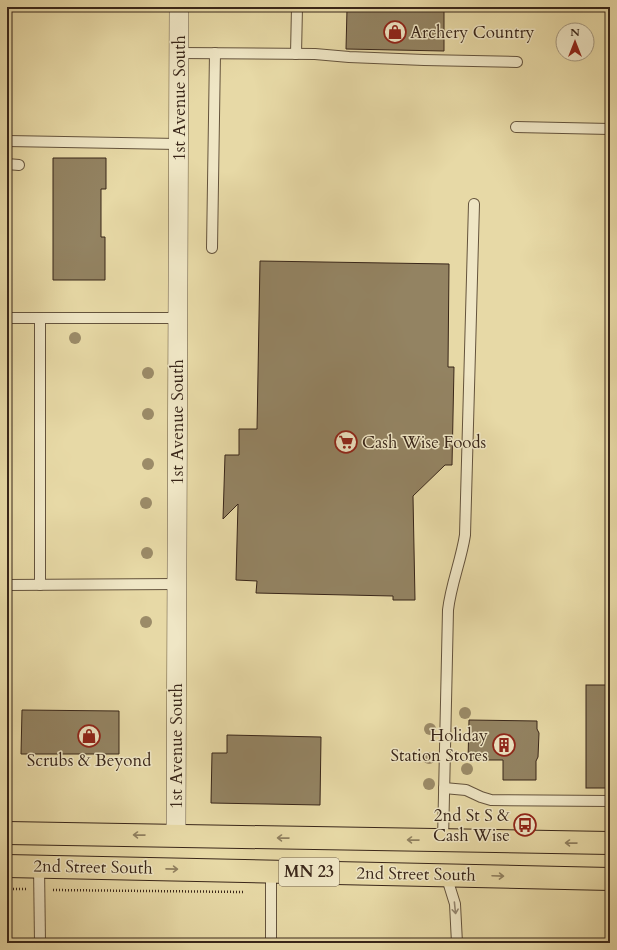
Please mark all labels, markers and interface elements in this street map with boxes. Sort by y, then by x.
shop icon: Archery Country [382,19,408,45]
place label: Archery Country [410,21,535,44]
north arrow [555,22,595,62]
text: N [570,25,580,40]
street label: 1st Avenue South [168,34,191,161]
street label: 1st Avenue South [166,358,189,485]
supermarket icon: Cash Wise Foods [333,429,359,455]
place label: Cash Wise Foods [362,431,487,454]
street label: 1st Avenue South [165,682,188,809]
shop icon: Scrubs & Beyond [76,723,102,749]
place label: Holiday Station Stores [391,724,488,767]
building icon: Holiday Station Stores [491,732,517,758]
place label: Scrubs & Beyond [27,749,151,772]
place label: 2nd St S & Cash Wise [433,804,510,847]
bus stop icon: 2nd St S & Cash Wise [512,812,538,838]
one-way arrow [133,832,146,839]
one-way arrow [277,834,290,842]
one-way arrow [407,836,420,844]
one-way arrow [565,839,578,847]
street label: 2nd Street South [33,854,153,880]
road number: MN 23 [279,858,339,886]
street label: 2nd Street South [356,861,476,887]
one-way arrow [165,865,178,873]
one-way arrow [491,872,504,880]
one-way arrow [451,901,459,914]

